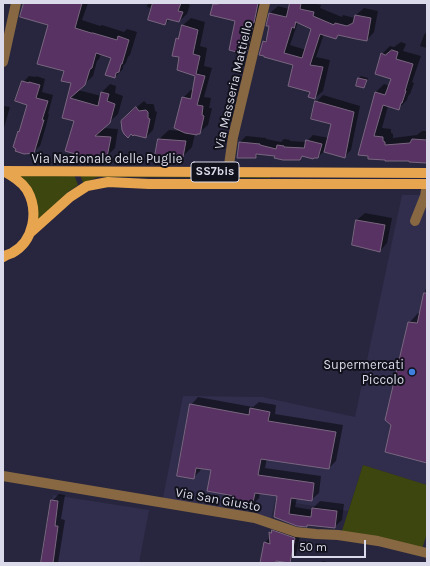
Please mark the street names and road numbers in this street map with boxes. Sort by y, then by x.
street label: Via Masseria Mattiello [212,19,256,151]
street label: Via Nazionale delle Puglie [31,151,183,167]
road number: SS7bis [191,162,239,182]
street label: Via San Giusto [174,485,262,515]

